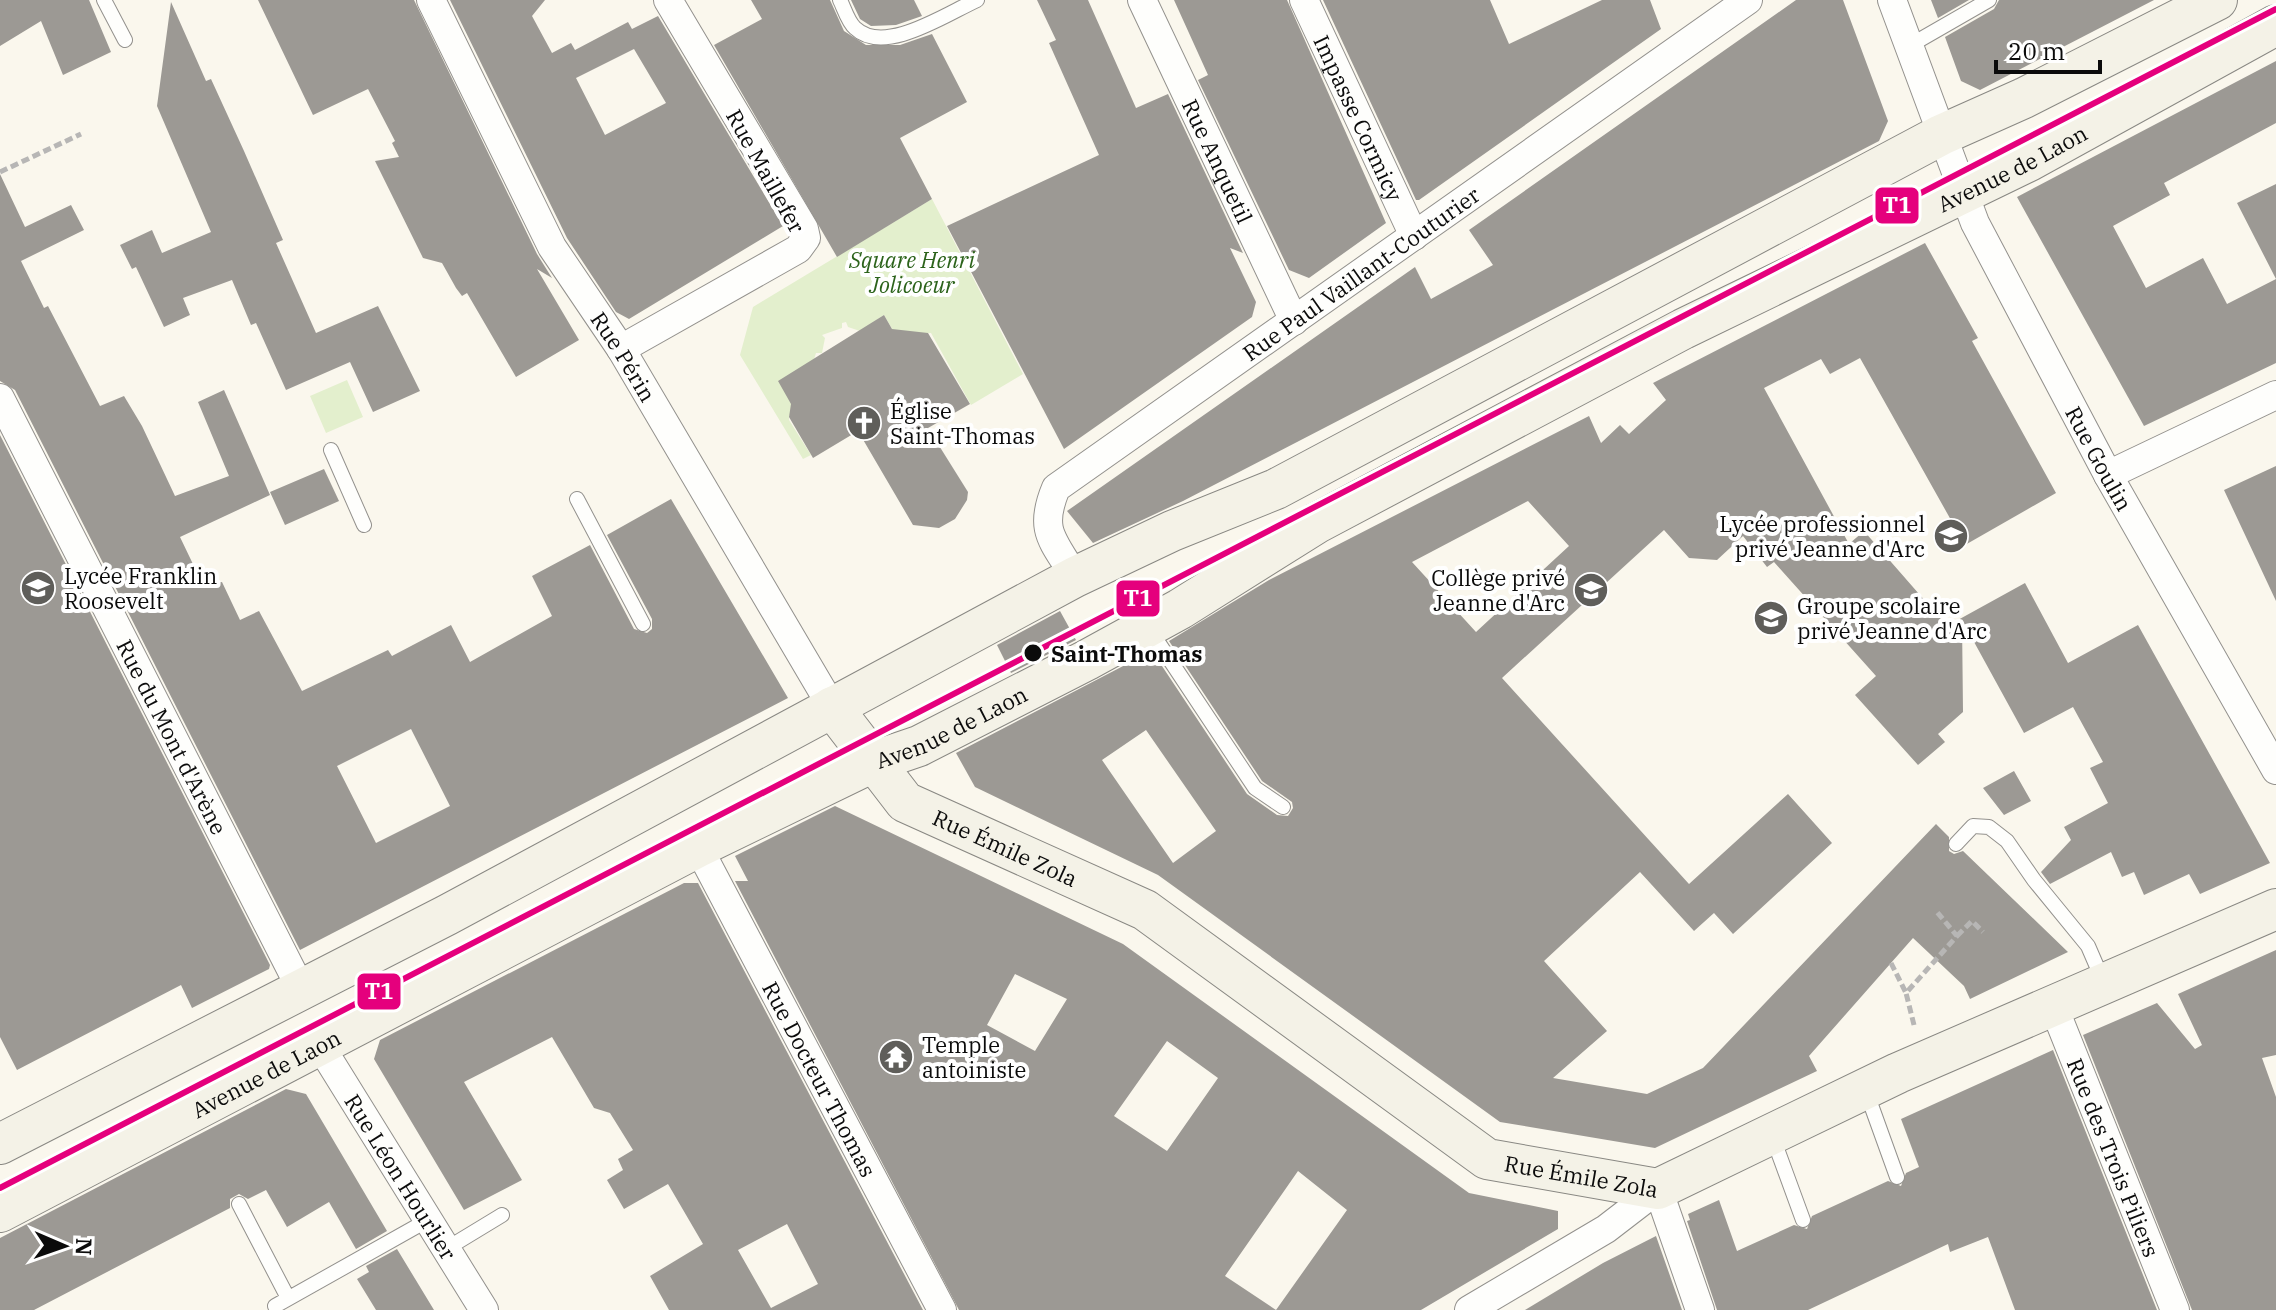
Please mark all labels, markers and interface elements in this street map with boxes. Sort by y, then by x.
scale bar [1996,24,2100,74]
street label: Impasse Cormicy [1308,30,1410,206]
text: 20 m [2008,35,2065,67]
street label: Rue Anquetil [1176,94,1260,228]
street label: Rue Maillefer [720,104,812,238]
street label: Avenue de Laon [1932,118,2092,218]
street label: Rue Paul Vaillant-Couturier [1237,179,1485,367]
line badge: T1 [1874,186,1920,225]
text: T1 [1883,190,1911,219]
park label: Square Henri Jolicoeur [848,245,975,299]
street label: Rue Périn [585,305,663,407]
place label: Église Saint-Thomas [890,396,1035,450]
street label: Rue Goulin [2060,401,2140,516]
church icon: Église Saint-Thomas [845,404,883,442]
place label: Lycée professionnel privé Jeanne d'Arc [1719,509,1925,563]
school or university icon: Lycée professionnel privé Jeanne d'Arc [1932,517,1970,555]
place label: Lycée Franklin Roosevelt [64,561,217,615]
place label: Collège privé Jeanne d'Arc [1431,563,1565,617]
school or university icon: Lycée Franklin Roosevelt [19,569,57,607]
school or university icon: Collège privé Jeanne d'Arc [1572,571,1610,609]
line badge: T1 [1115,579,1161,618]
text: T1 [1124,583,1152,612]
place label: Groupe scolaire privé Jeanne d'Arc [1797,591,1987,645]
school or university icon: Groupe scolaire privé Jeanne d'Arc [1752,599,1790,637]
street label: Rue du Mont d'Arène [111,634,234,839]
place label: Saint-Thomas [1051,639,1202,668]
marker: Saint-Thomas [1022,642,1044,664]
street label: Avenue de Laon [872,679,1032,774]
street label: Rue Émile Zola [929,802,1082,892]
line badge: T1 [356,972,402,1011]
text: T1 [365,976,393,1005]
street label: Rue Docteur Thomas [757,976,884,1182]
street label: Avenue de Laon [186,1022,345,1124]
place label: Temple antoiniste [922,1030,1026,1084]
temple icon: Temple antoiniste [877,1038,915,1076]
street label: Rue des Trois Piliers [2061,1054,2167,1261]
street label: Rue Léon Hourlier [339,1088,464,1265]
street label: Rue Émile Zola [1502,1148,1661,1203]
north arrow [24,1206,104,1286]
text: N [70,1238,99,1256]

